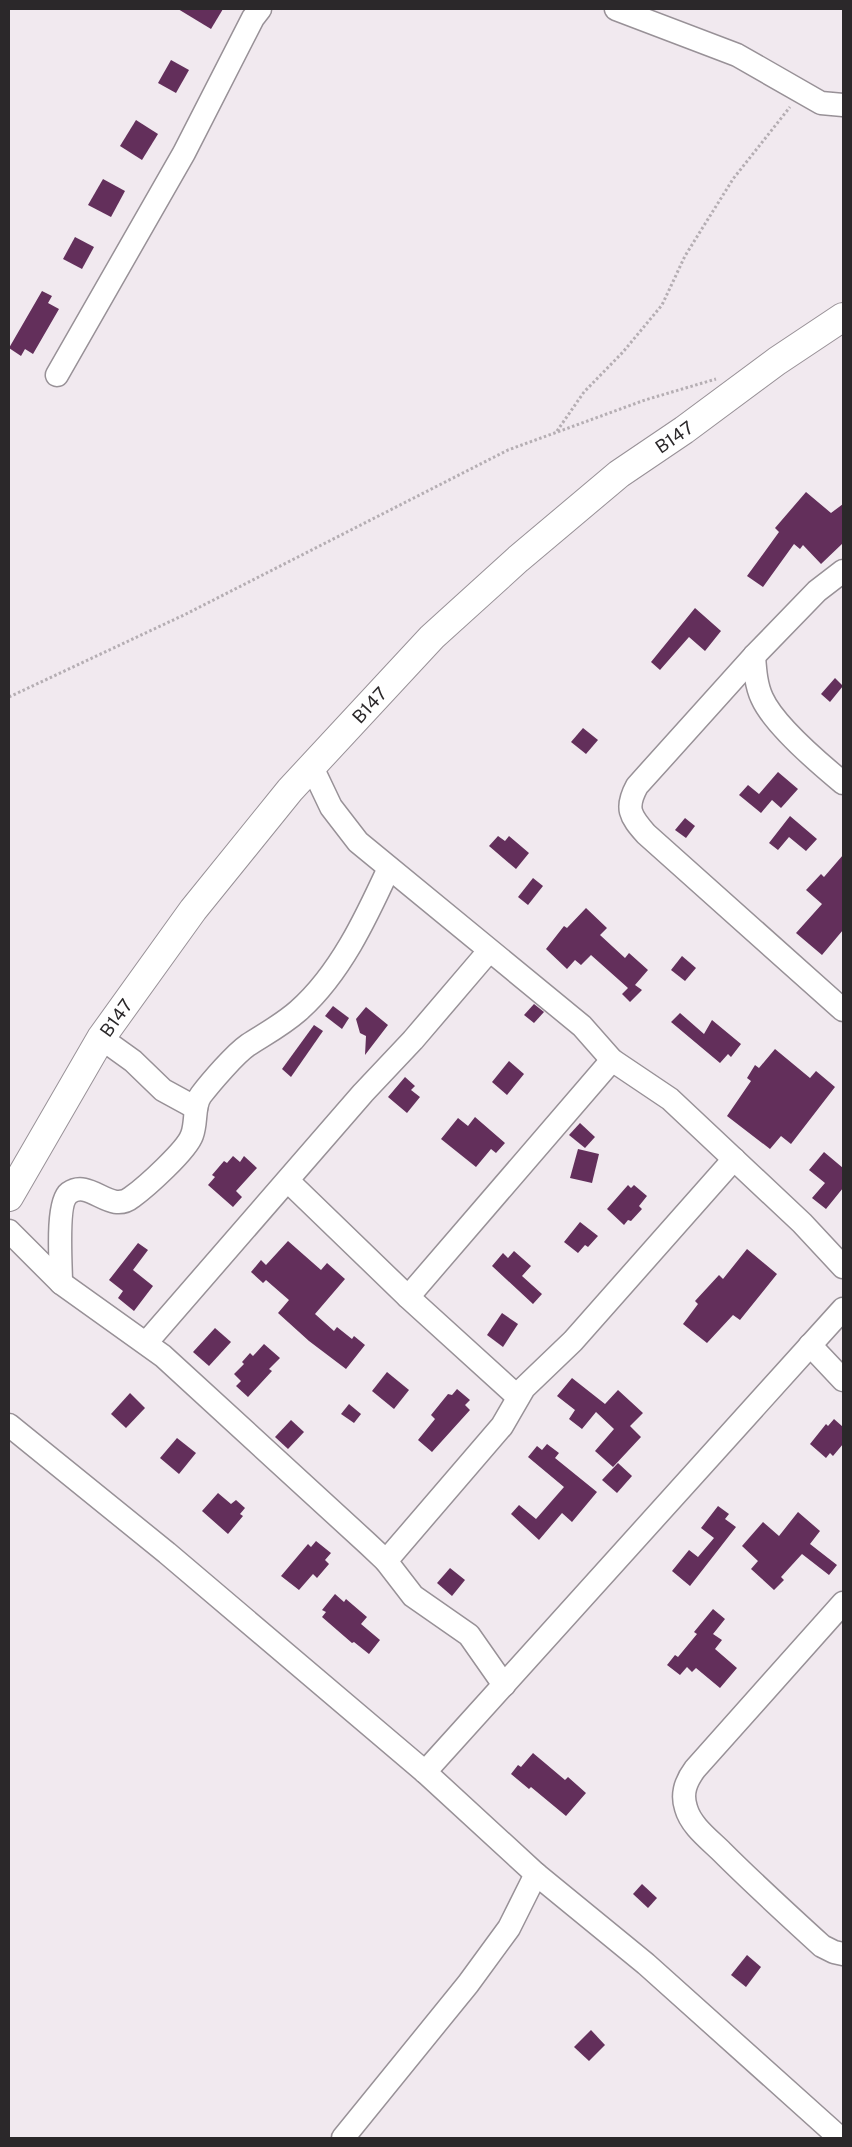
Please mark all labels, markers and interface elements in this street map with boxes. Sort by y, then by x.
street label: B147 [651,416,697,457]
street label: B147 [347,682,391,727]
street label: B147 [95,994,136,1040]

